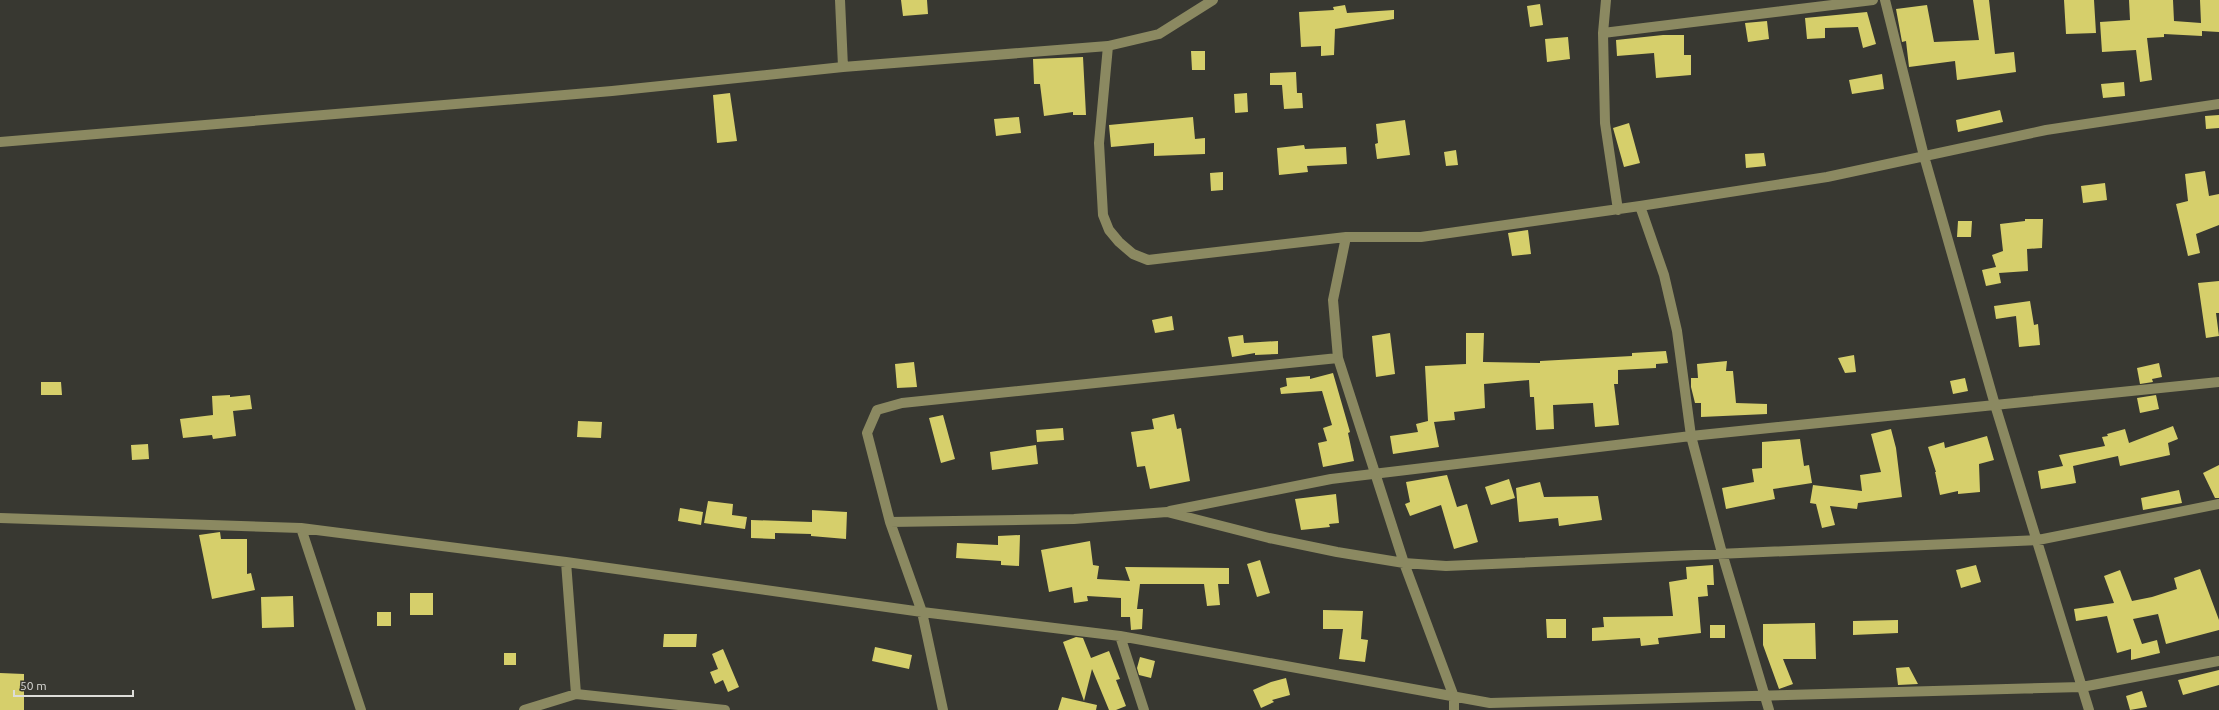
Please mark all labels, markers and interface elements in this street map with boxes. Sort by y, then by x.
scale bar [14,672,133,698]
text: 50 m [20,679,47,692]

